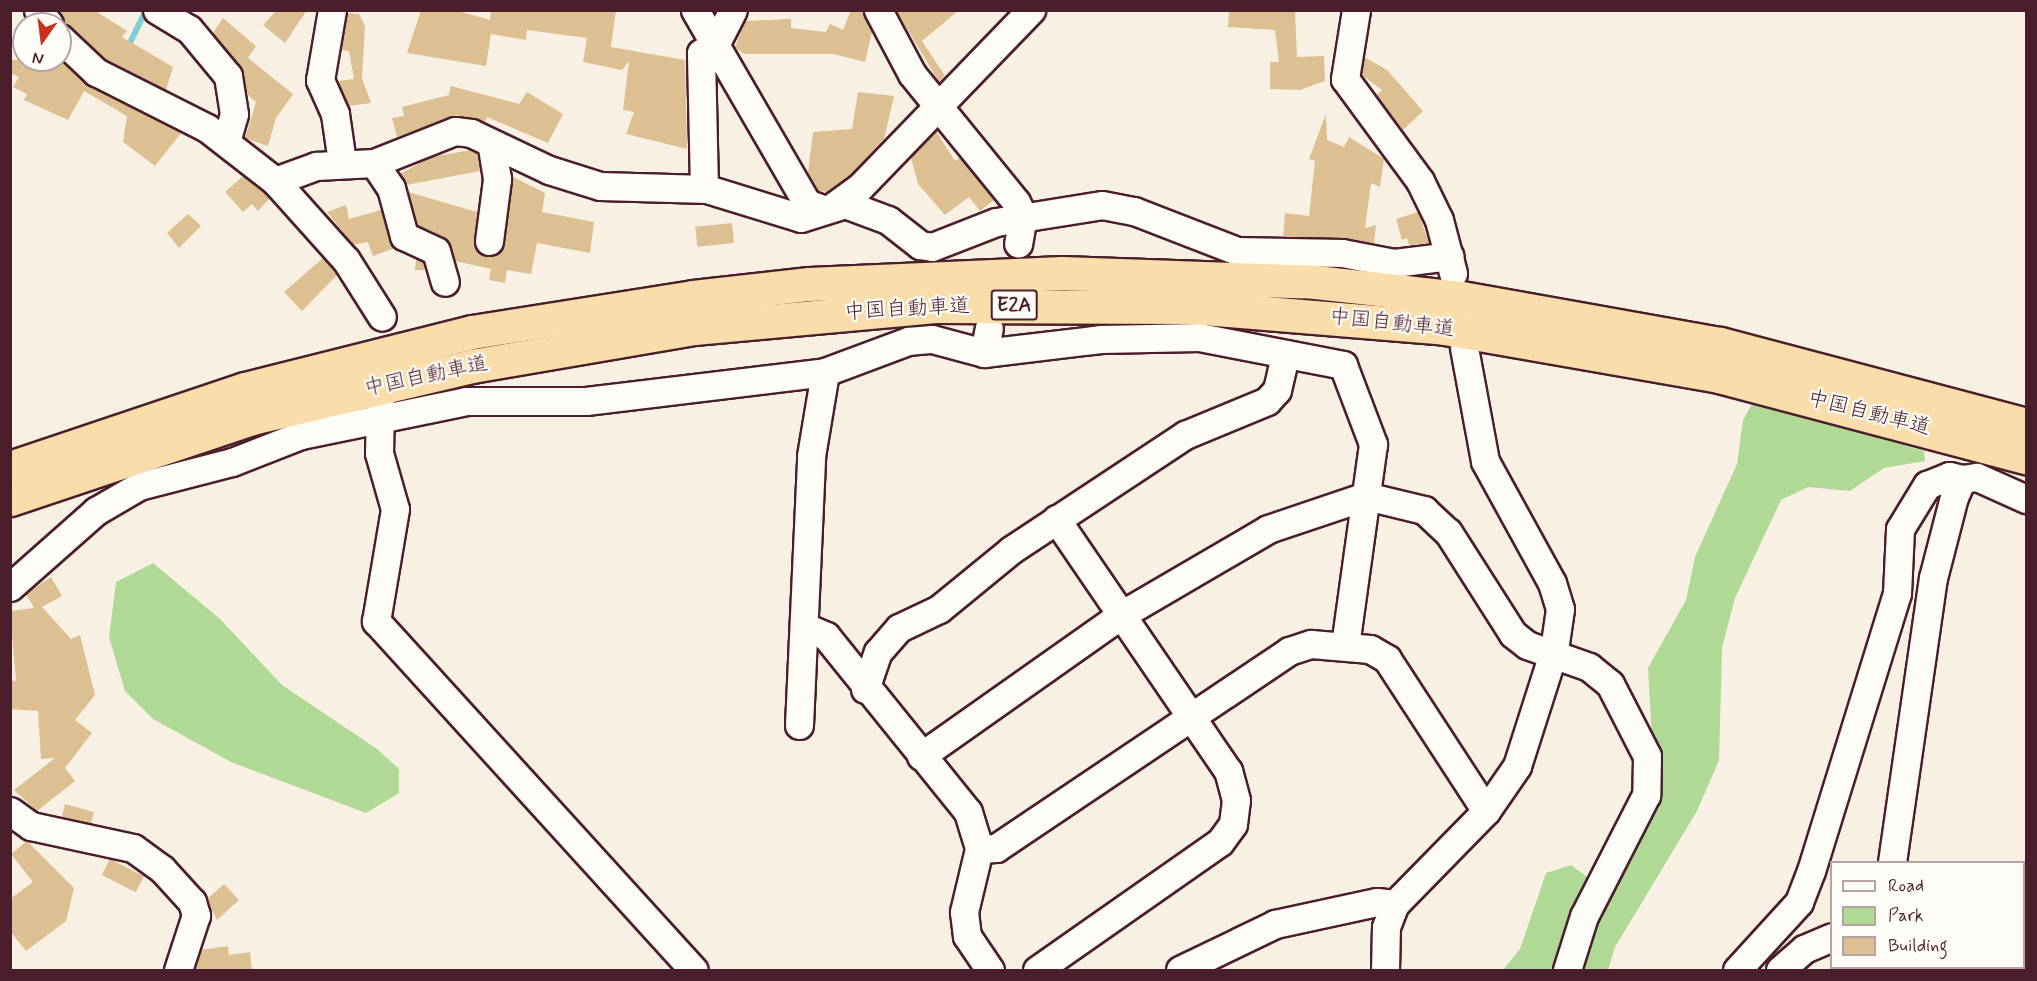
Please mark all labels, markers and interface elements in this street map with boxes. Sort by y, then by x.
north arrow [12,12,72,72]
text: N [30,47,46,69]
road number: E2A [990,288,1038,322]
street label: 中国自動車道 [843,293,971,325]
street label: 中国自動車道 [1328,304,1456,342]
street label: 中国自動車道 [362,351,490,401]
street label: 中国自動車道 [1805,386,1933,440]
legend [1830,861,2025,969]
text: Road [1888,874,1924,898]
text: Park [1888,904,1924,928]
text: Building [1888,934,1948,958]

